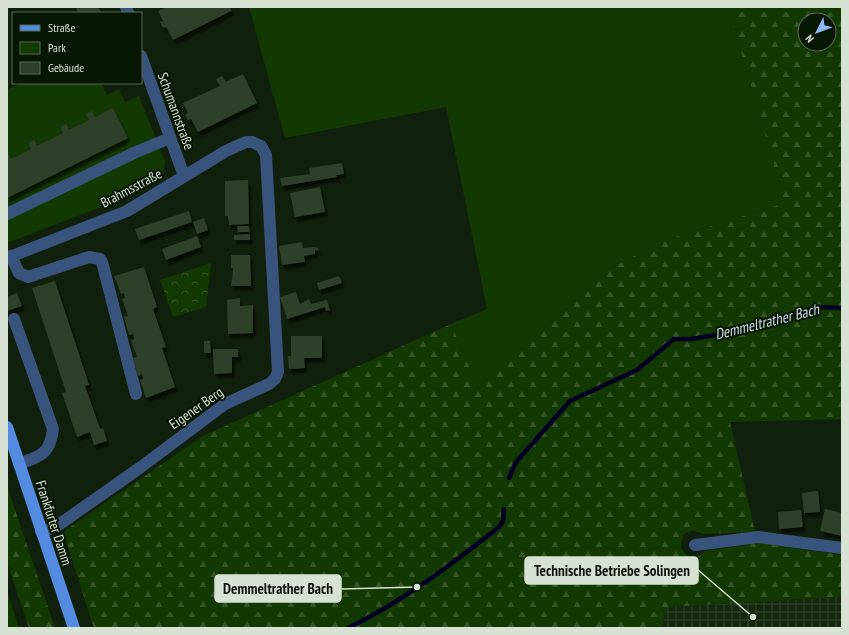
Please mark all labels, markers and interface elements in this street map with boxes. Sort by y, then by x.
legend [12,12,142,84]
north arrow [797,12,837,52]
text: Straße [48,20,75,35]
text: N [802,32,817,46]
text: Park [48,40,66,55]
text: Gebäude [48,60,84,75]
street label: Schumannstraße [154,70,198,152]
street label: Brahmsstraße [97,164,165,212]
water label: Demmeltrather Bach [713,299,822,344]
street label: Eigener Berg [165,383,227,433]
street label: Frankfurter Damm [32,478,76,568]
callout: Technische Betriebe Solingen [525,557,698,584]
text: Technische Betriebe Solingen [534,561,690,580]
callout: Demmeltrather Bach [215,575,341,602]
text: Demmeltrather Bach [223,579,333,598]

